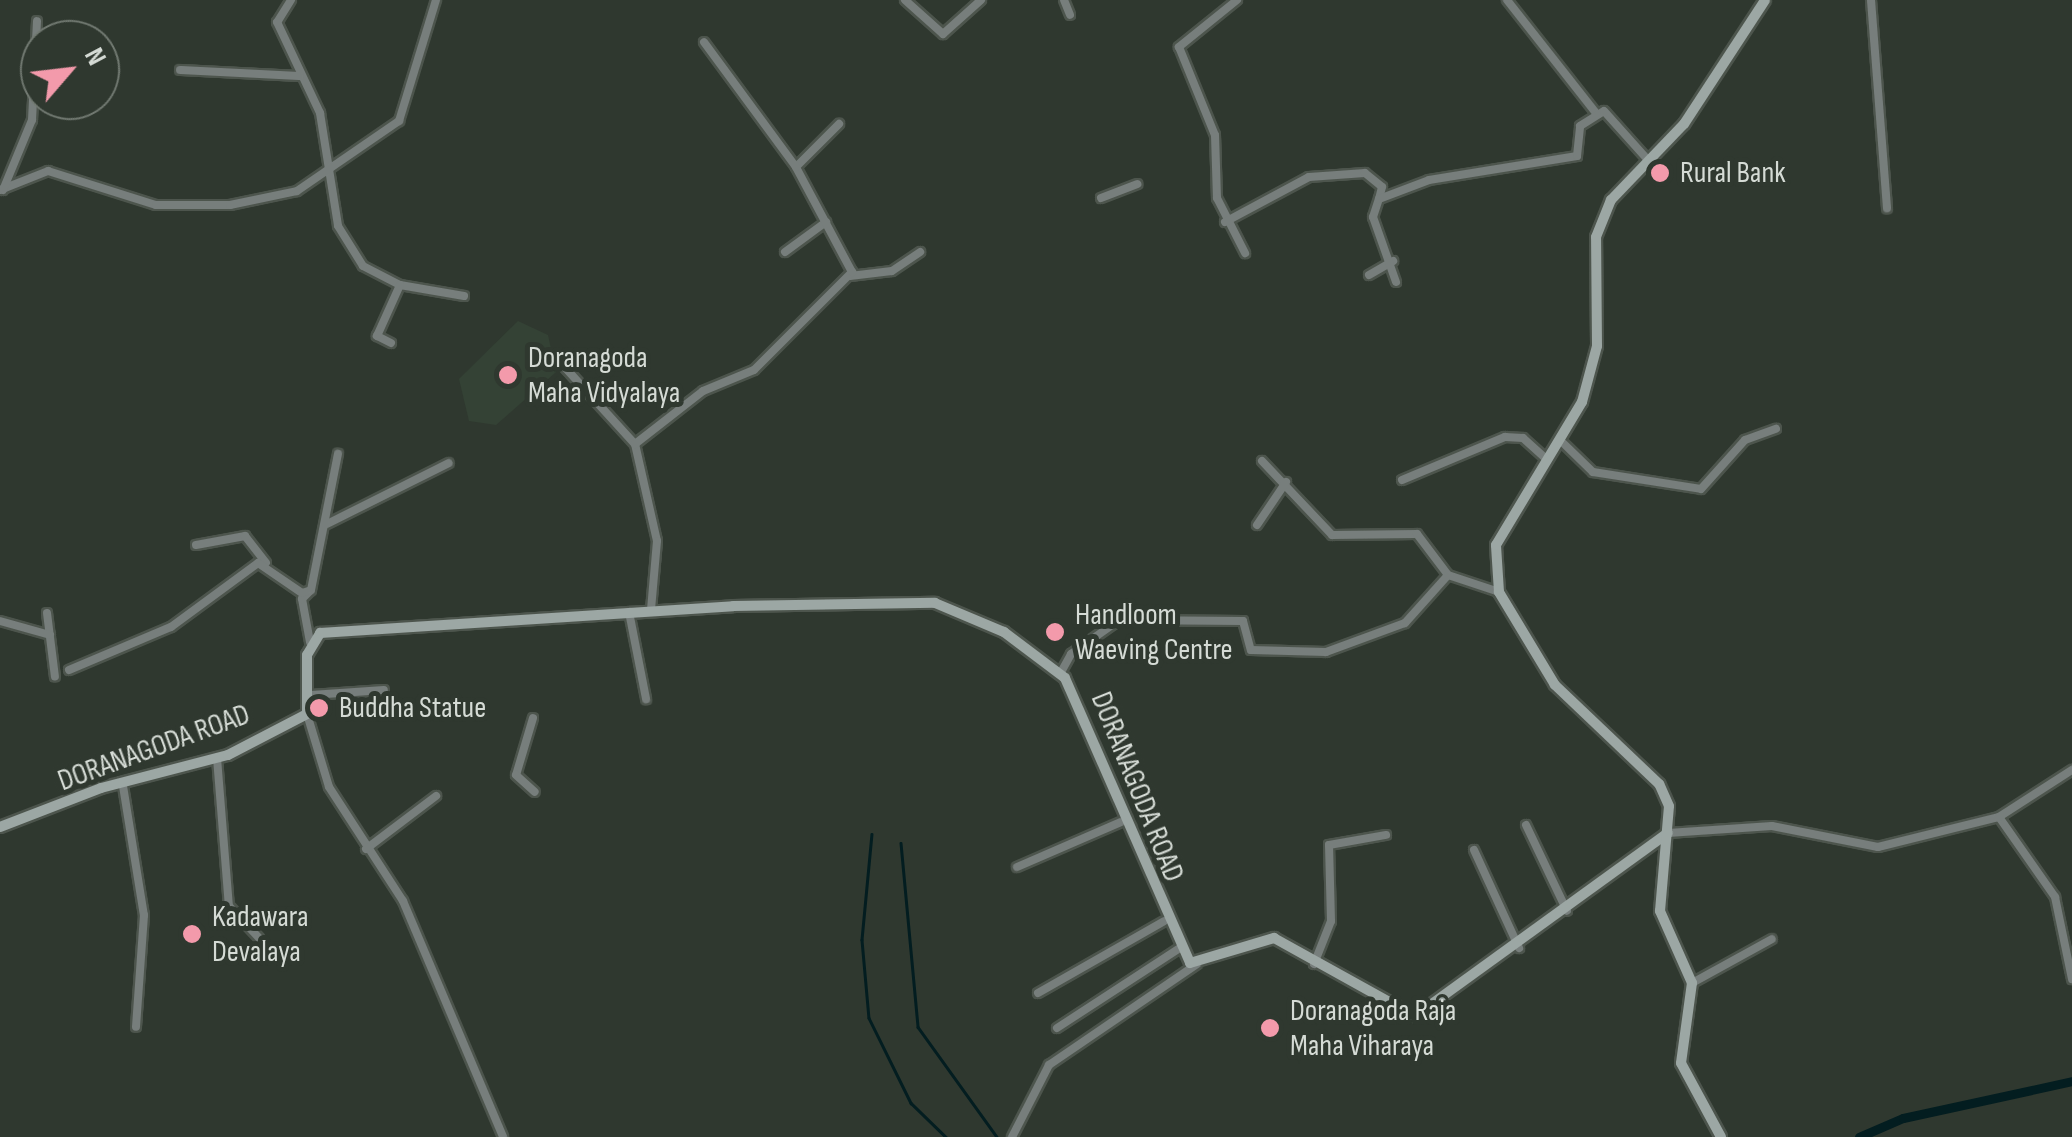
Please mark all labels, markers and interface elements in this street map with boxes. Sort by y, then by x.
north arrow [20,20,120,120]
text: N [77,42,113,71]
place label: Rural Bank [1680,155,1786,191]
marker: Rural Bank [1649,162,1671,184]
place label: Doranagoda Maha Vidyalaya [528,340,680,410]
marker: Doranagoda Maha Vidyalaya [497,364,519,386]
place label: Handloom Waeving Centre [1075,597,1233,668]
marker: Handloom Waeving Centre [1044,621,1066,643]
street label: DORANAGODA ROAD [1083,687,1191,887]
place label: Buddha Statue [339,690,486,726]
street label: DORANAGODA ROAD [53,697,255,799]
marker: Buddha Statue [308,697,330,719]
place label: Kadawara Devalaya [212,899,309,970]
marker: Kadawara Devalaya [181,923,203,945]
place label: Doranagoda Raja Maha Viharaya [1290,993,1456,1064]
marker: Doranagoda Raja Maha Viharaya [1259,1017,1281,1039]

